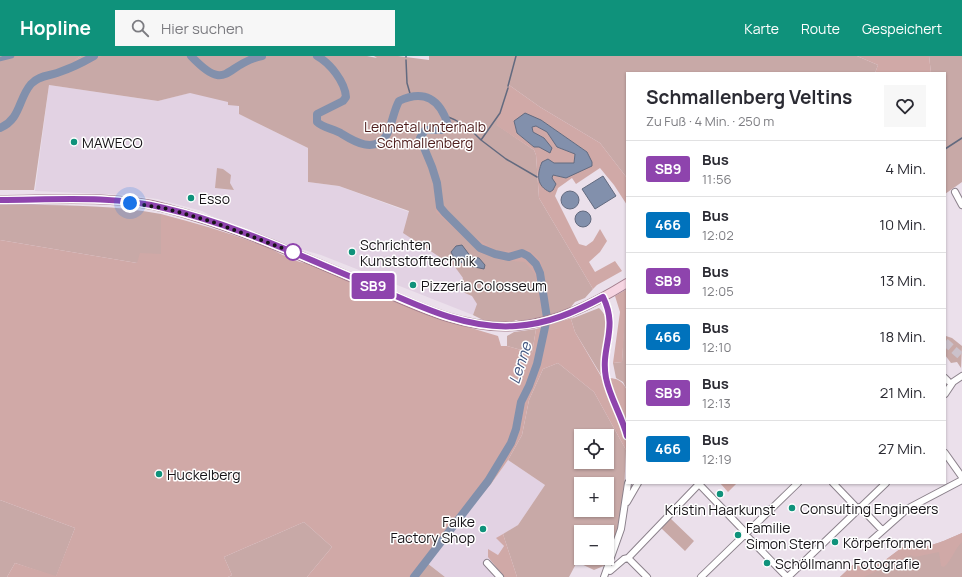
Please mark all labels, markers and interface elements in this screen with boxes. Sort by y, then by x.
search box [115,10,395,46]
text: Hopline [20,15,91,41]
icon: search [129,17,151,39]
text: Hier suchen [161,18,243,39]
text: Karte [744,19,779,38]
text: Route [801,19,840,38]
text: Gespeichert [862,19,942,38]
text: Schmallenberg Veltins [646,84,852,110]
button: heart [884,85,926,127]
text: Zu Fuß · 4 Min. · 250 m [646,112,774,130]
park label: Lennetal unterhalb Schmallenberg [364,117,486,152]
place label: MAWECO [82,133,143,152]
marker: MAWECO [69,137,79,147]
text: Bus [702,149,729,170]
text: 4 Min. [885,158,926,179]
text: SB9 [655,159,681,178]
text: 11:56 [702,170,732,188]
place label: Esso [199,189,230,208]
your location [120,193,140,213]
marker: Esso [186,193,196,203]
text: Bus [702,205,729,226]
text: 10 Min. [879,214,926,235]
text: 466 [655,215,681,234]
text: 12:02 [702,226,734,244]
place label: Schrichten Kunststofftechnik [360,235,477,270]
unlabelled marker [284,243,302,261]
marker: Schrichten Kunststofftechnik [347,247,357,257]
text: Bus [702,261,729,282]
text: 13 Min. [880,270,926,291]
text: SB9 [655,271,681,290]
line badge: SB9 [350,273,396,299]
text: SB9 [360,276,386,295]
place label: Pizzeria Colosseum [421,276,547,295]
marker: Pizzeria Colosseum [408,280,418,290]
text: 12:05 [702,282,734,300]
text: Bus [702,317,729,338]
text: 18 Min. [880,326,926,347]
text: 466 [655,327,681,346]
water label: Lenne [503,338,537,387]
text: 12:10 [702,338,731,356]
text: Bus [702,373,729,394]
text: 21 Min. [880,382,926,403]
text: SB9 [655,383,681,402]
text: 12:13 [702,394,731,412]
map controls [574,429,614,565]
button: locate [574,429,614,469]
text: Bus [702,429,729,450]
text: 27 Min. [878,438,926,459]
text: 466 [655,439,681,458]
text: 12:19 [702,450,732,468]
place label: Huckelberg [167,465,240,484]
marker: Huckelberg [154,469,164,479]
button: + [574,477,614,517]
marker: Kristin Haarkunst [715,489,725,499]
place label: Consulting Engineers [800,499,938,518]
place label: Kristin Haarkunst [665,500,776,519]
marker: Consulting Engineers [787,503,797,513]
place label: Falke Factory Shop [390,512,475,547]
place label: Familie Simon Stern [746,518,825,553]
marker: Falke Factory Shop [478,524,488,534]
button: − [574,525,614,565]
marker: Familie Simon Stern [733,530,743,540]
place label: Körperformen [843,533,932,552]
marker: Körperformen [830,537,840,547]
place label: Schöllmann Fotografie [775,554,920,573]
marker: Schöllmann Fotografie [762,558,772,568]

